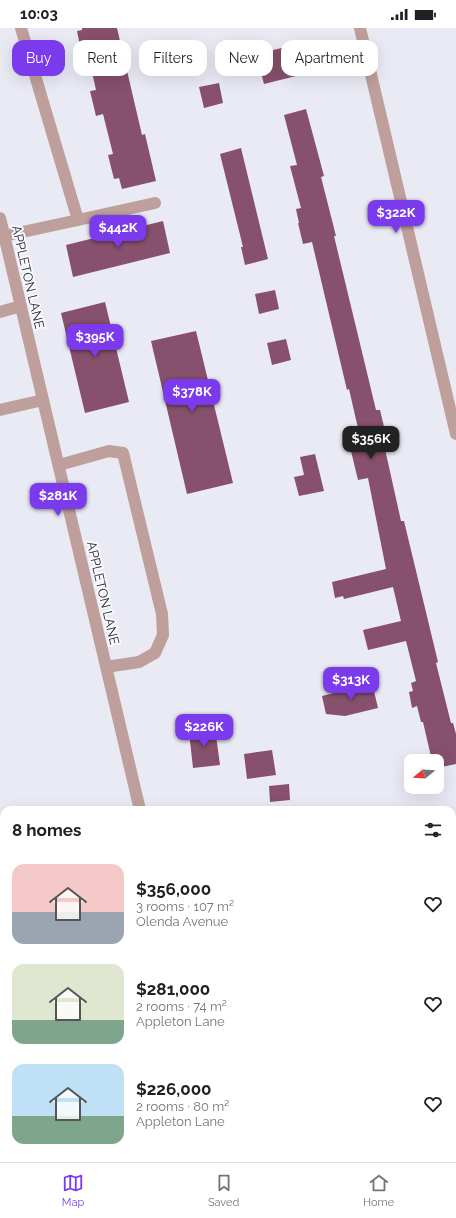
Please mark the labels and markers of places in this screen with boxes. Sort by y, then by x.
pin: $322K [368,200,424,234]
pin: $442K [90,215,146,249]
pin: $395K [67,324,123,358]
pin: $378K [164,379,220,413]
pin: $356K [343,426,399,460]
pin: $281K [30,483,86,517]
pin: $313K [323,667,379,701]
pin: $226K [176,714,232,748]

